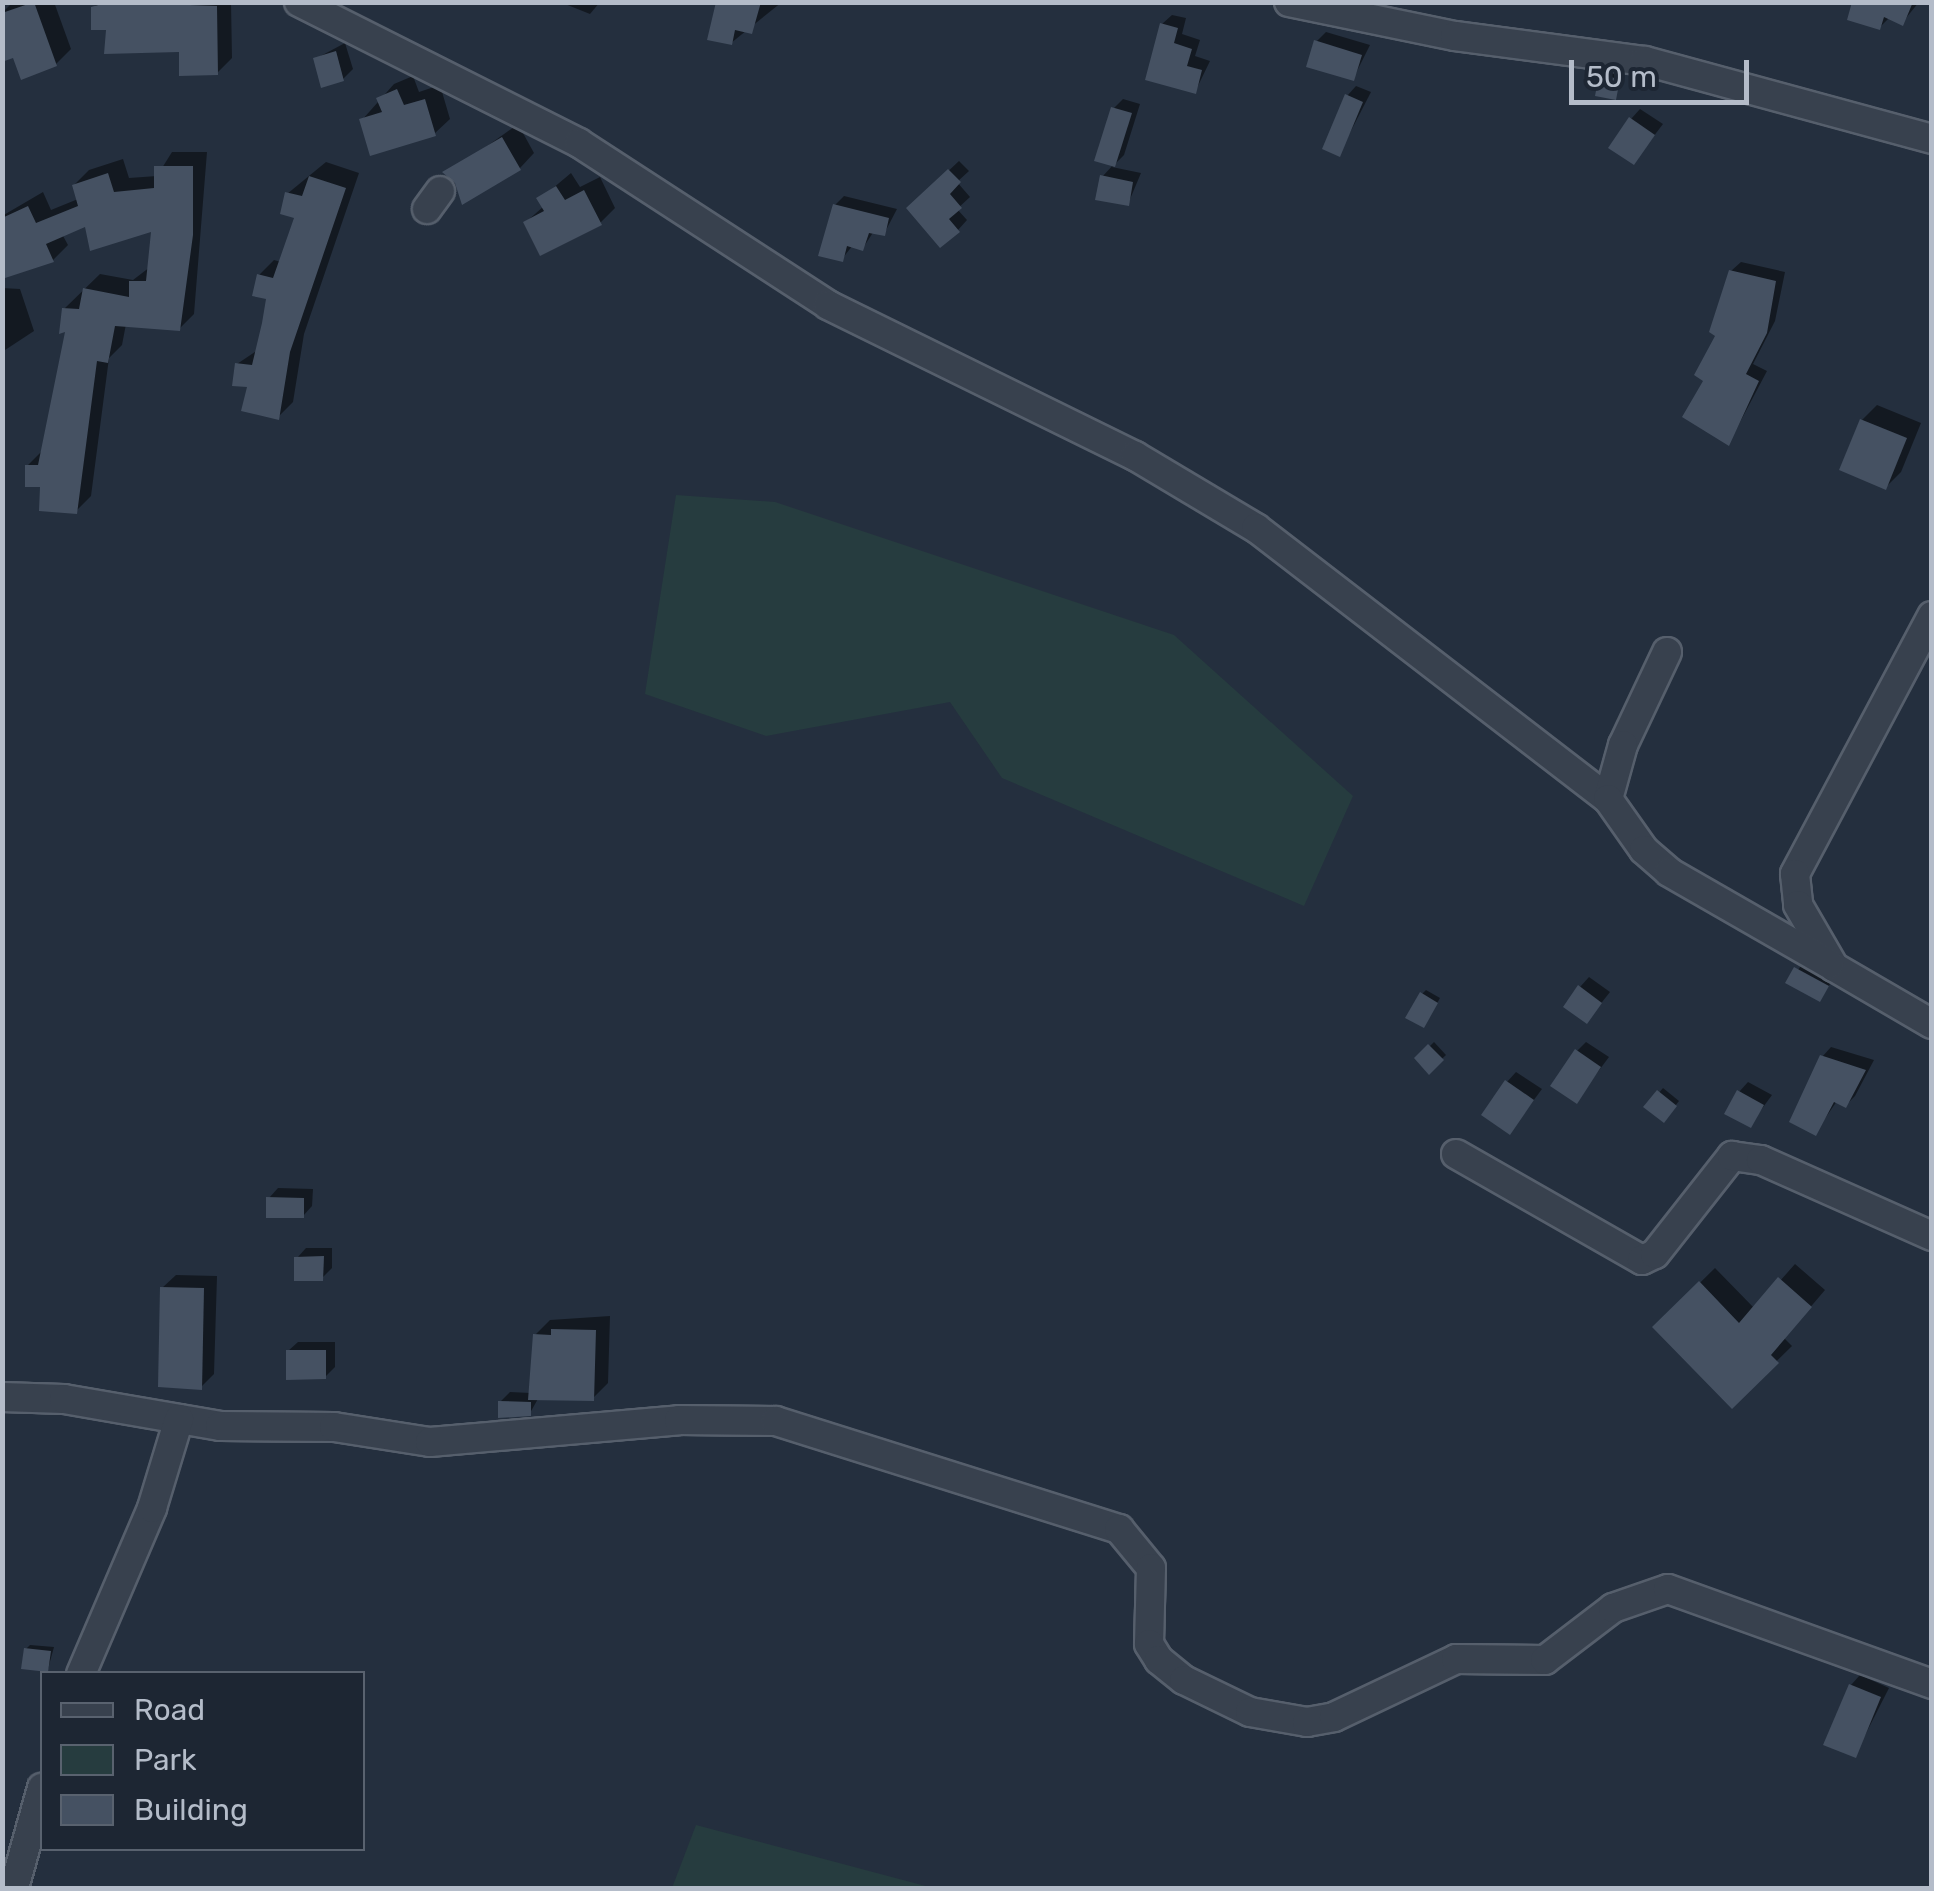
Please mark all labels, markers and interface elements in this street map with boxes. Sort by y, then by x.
scale bar [1574,40,1754,102]
text: 50 m [1586,59,1657,95]
legend [40,1671,365,1851]
text: Road [134,1692,205,1728]
text: Park [134,1742,196,1778]
text: Building [134,1792,248,1828]

